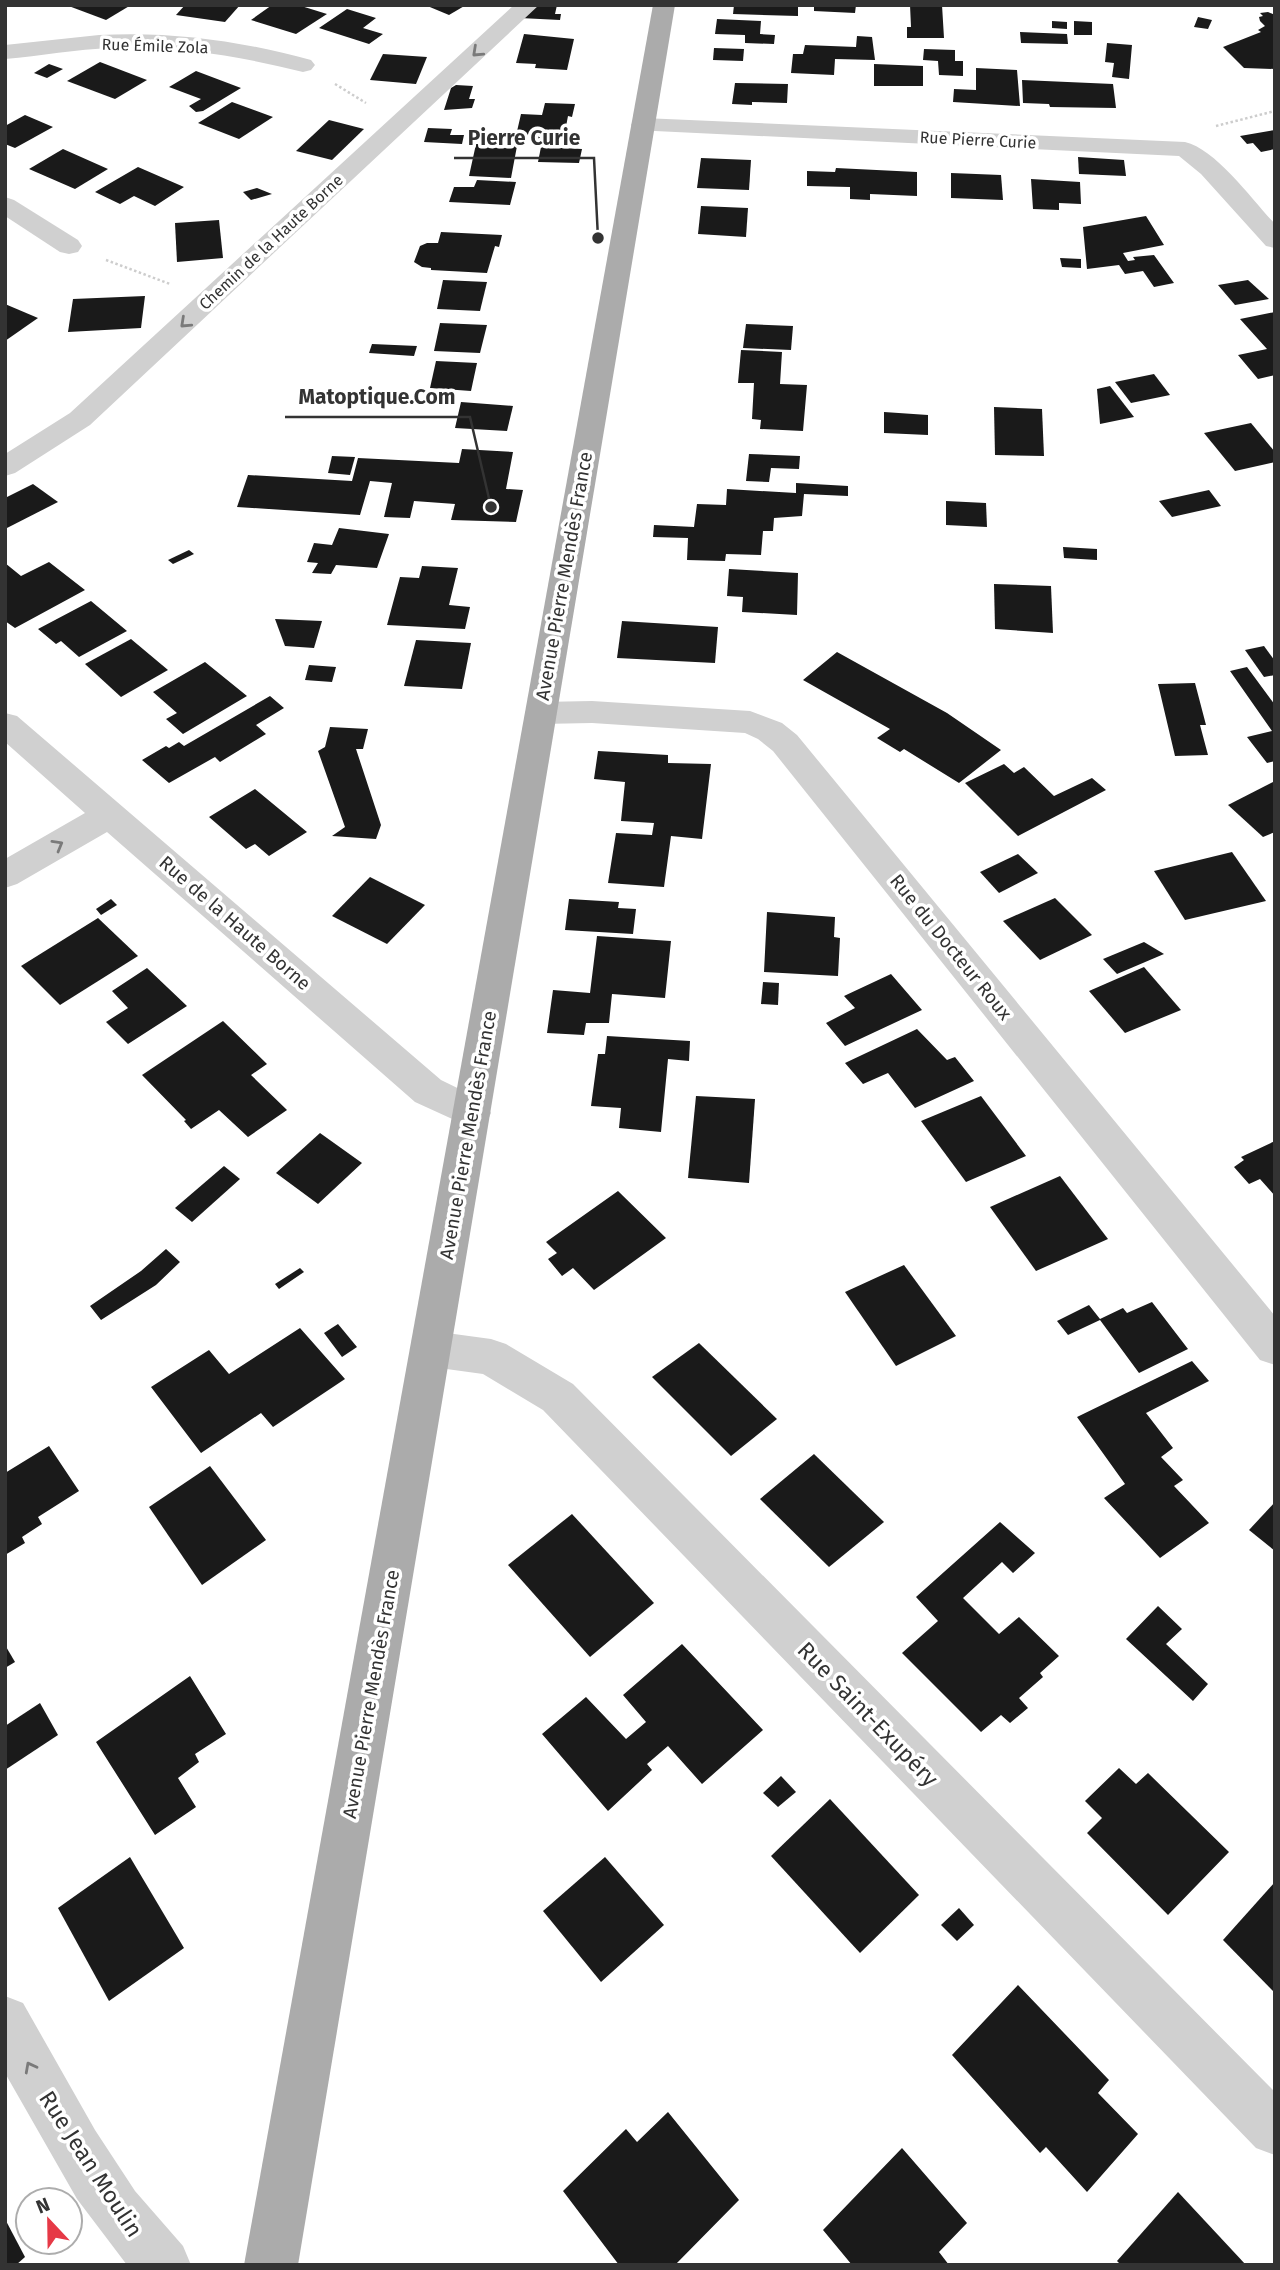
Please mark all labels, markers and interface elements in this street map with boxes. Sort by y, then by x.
street label: Rue Émile Zola [101,34,209,57]
one-way arrow [472,43,485,56]
callout: Pierre Curie [454,116,594,158]
text: Pierre Curie [468,125,581,151]
street label: Rue Pierre Curie [919,127,1037,153]
street label: Chemin de la Haute Borne [195,170,347,314]
one-way arrow [180,314,193,327]
callout: Matoptique.Com [285,375,470,417]
text: Matoptique.Com [299,384,455,410]
street label: Avenue Pierre Mendès France [531,450,597,702]
one-way arrow [50,840,63,853]
street label: Rue de la Haute Borne [155,851,315,995]
street label: Rue du Docteur Roux [885,870,1017,1025]
street label: Avenue Pierre Mendès France [435,1009,501,1261]
street label: Avenue Pierre Mendès France [338,1568,404,1820]
street label: Rue Saint-Exupéry [792,1636,945,1793]
one-way arrow [25,2062,38,2075]
street label: Rue Jean Moulin [33,2086,149,2242]
north arrow [14,2186,84,2256]
text: N [33,2193,53,2219]

